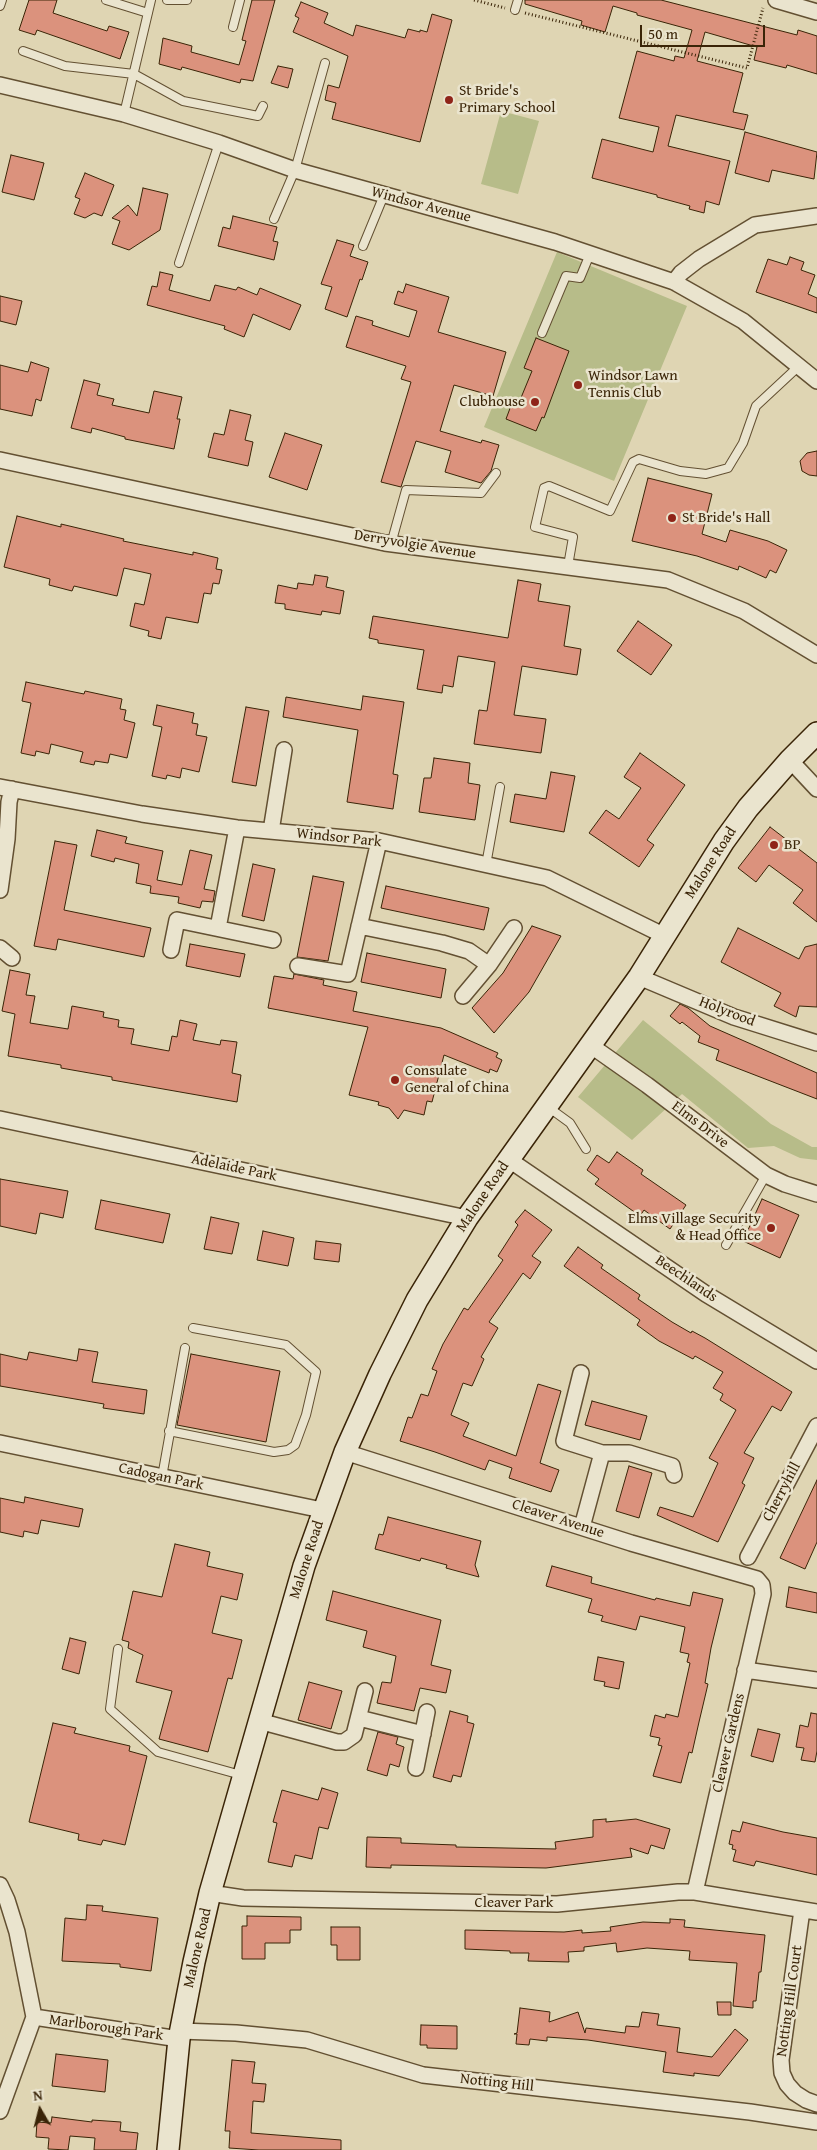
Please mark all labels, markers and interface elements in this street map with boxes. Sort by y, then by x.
scale bar [642,15,767,47]
text: 50 m [648,23,678,44]
place label: St Bride's Primary School [459,82,555,117]
marker: St Bride's Primary School [443,94,455,106]
street label: Windsor Avenue [369,183,473,227]
place label: Windsor Lawn Tennis Club [588,367,678,402]
marker: Windsor Lawn Tennis Club [572,379,584,391]
place label: Clubhouse [460,393,525,411]
marker: Clubhouse [529,396,541,408]
place label: St Bride's Hall [682,509,770,527]
marker: St Bride's Hall [666,512,678,524]
street label: Derryvolgie Avenue [353,526,477,564]
street label: Malone Road [681,824,741,902]
street label: Windsor Park [296,825,382,851]
place label: BP [784,836,801,854]
marker: BP [768,839,780,851]
street label: Holyrood [696,993,758,1031]
place label: Consulate General of China [405,1062,509,1097]
marker: Consulate General of China [389,1074,401,1086]
street label: Elms Drive [668,1098,732,1152]
street label: Adelaide Park [190,1150,278,1186]
street label: Malone Road [453,1158,513,1236]
place label: Elms Village Security & Head Office [628,1210,761,1245]
marker: Elms Village Security & Head Office [765,1222,777,1234]
street label: Beechlands [651,1252,721,1306]
street label: Cadogan Park [117,1459,205,1495]
street label: Cherryhill [759,1459,805,1525]
street label: Cleaver Avenue [510,1496,606,1542]
street label: Malone Road [286,1519,328,1601]
street label: Cleaver Gardens [709,1692,749,1794]
street label: Cleaver Park [475,1894,553,1912]
street label: Malone Road [180,1906,216,1990]
street label: Notting Hill Court [773,1944,807,2058]
street label: Marlborough Park [48,2011,164,2045]
street label: Notting Hill [459,2070,535,2096]
north arrow [15,2085,65,2135]
text: N [32,2085,44,2106]

